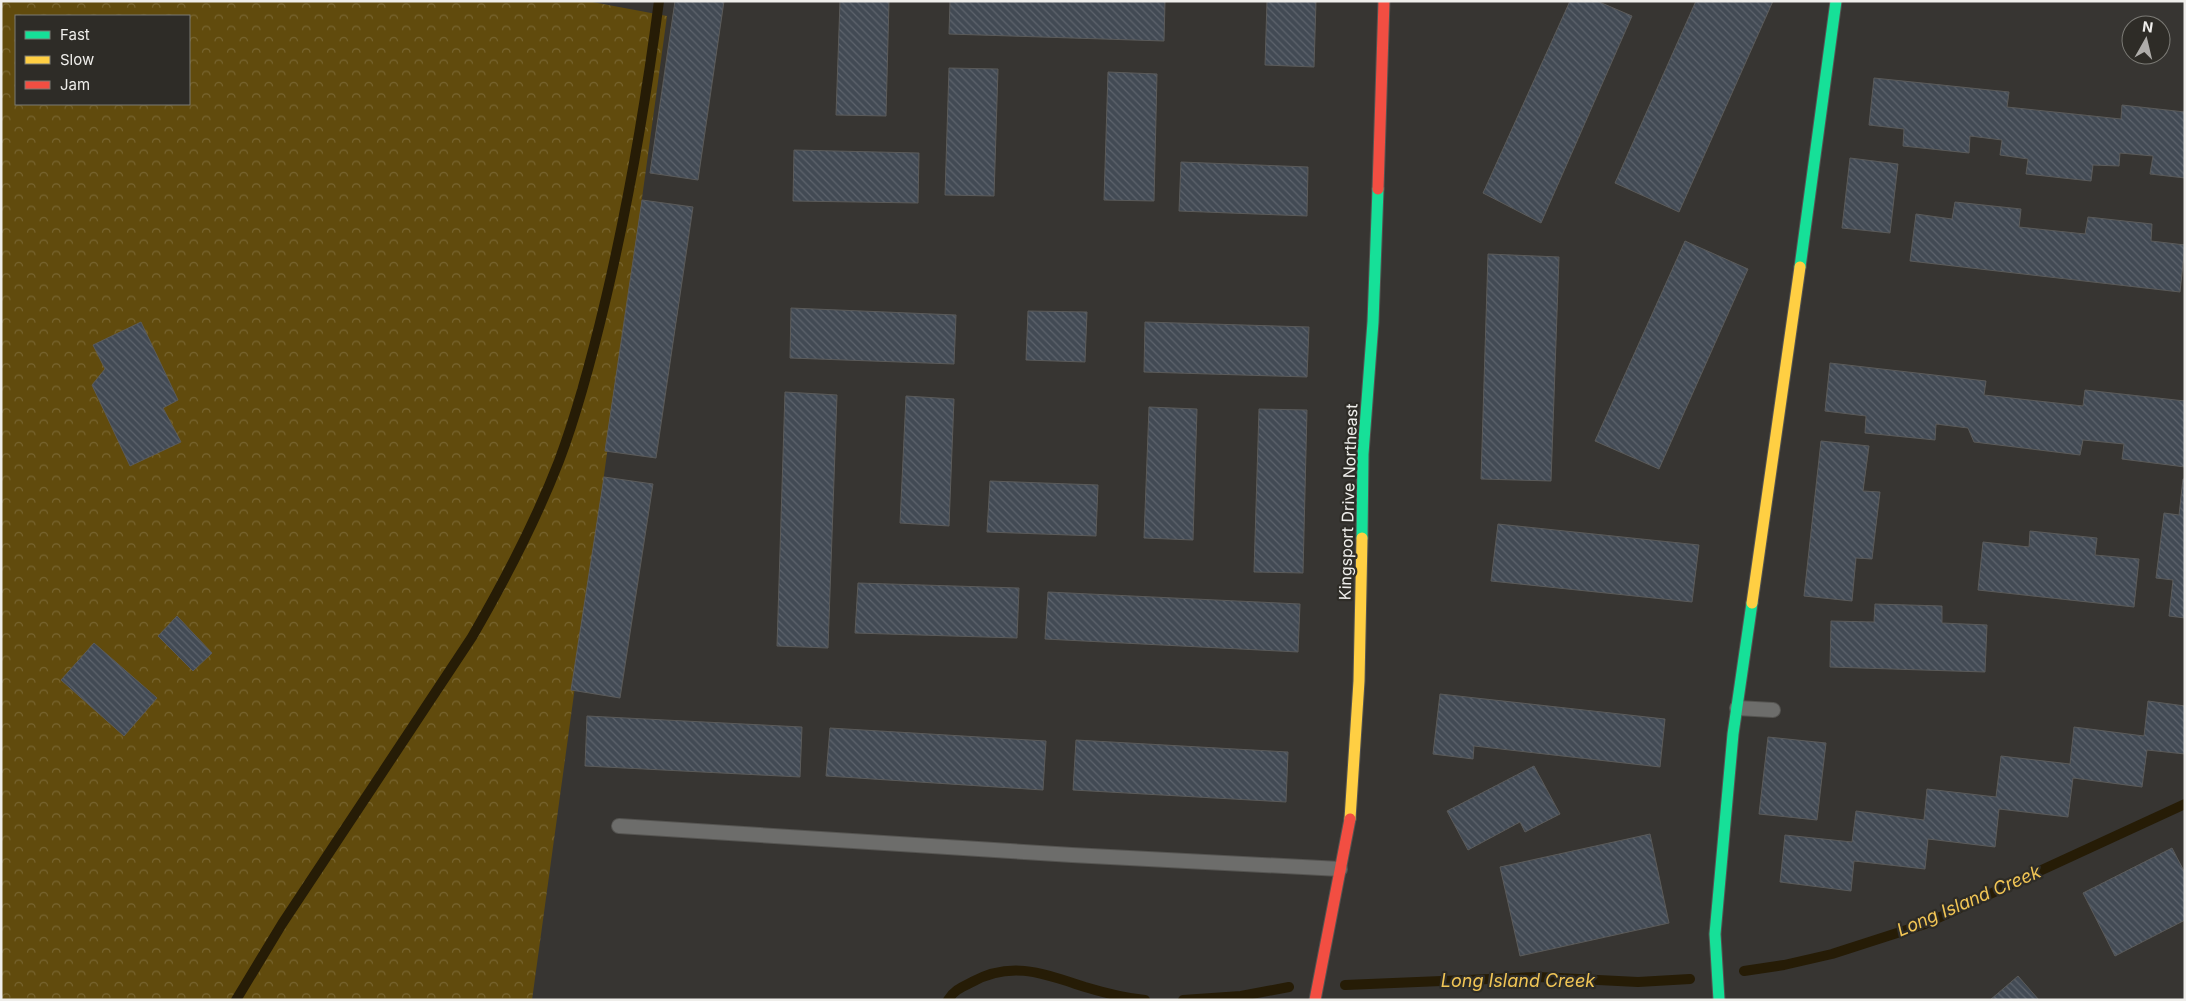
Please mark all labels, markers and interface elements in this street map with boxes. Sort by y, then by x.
legend [15,15,190,105]
north arrow [2121,15,2171,65]
text: N [2141,17,2154,36]
text: Fast [60,25,90,44]
text: Slow [60,50,94,69]
text: Jam [60,75,90,94]
street label: Kingsport Drive Northeast [1335,403,1361,601]
water label: Long Island Creek [1894,860,2045,940]
water label: Long Island Creek [1441,970,1596,991]

